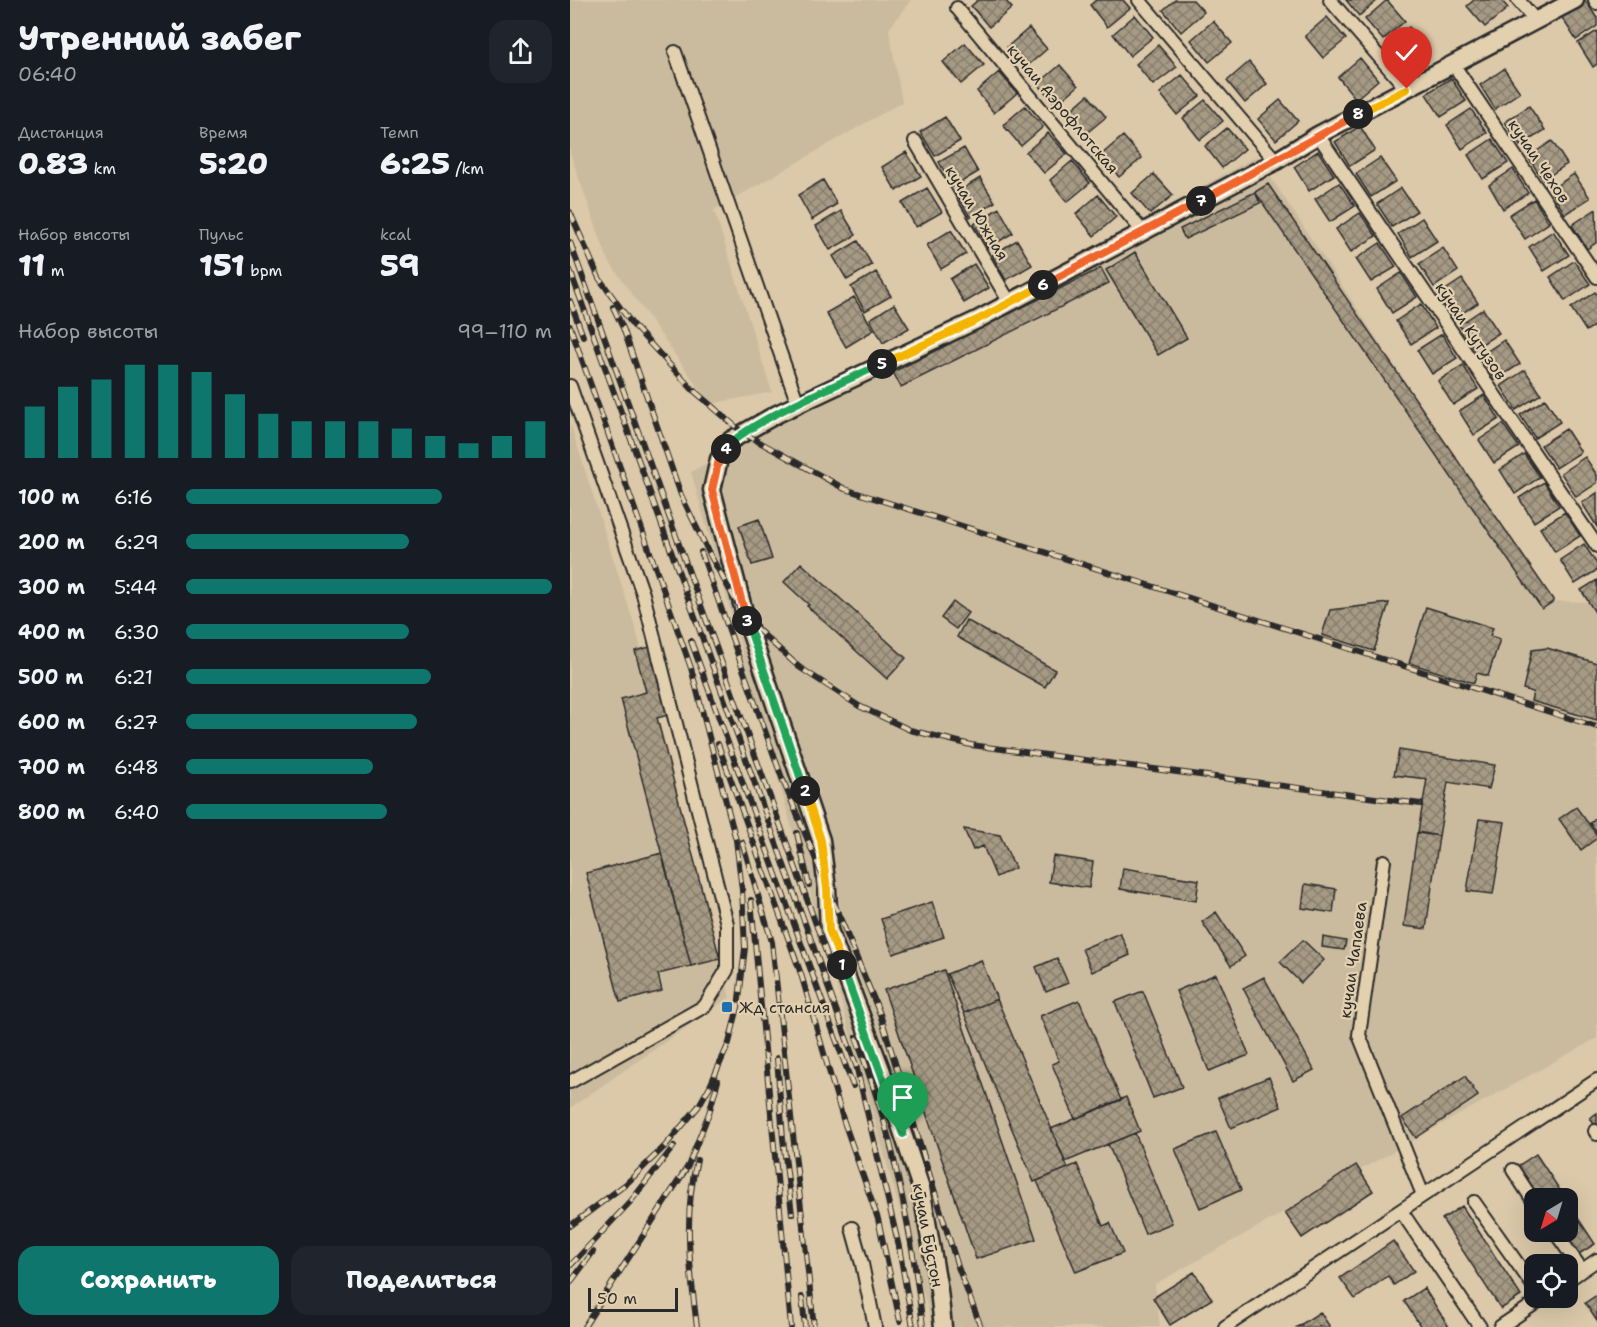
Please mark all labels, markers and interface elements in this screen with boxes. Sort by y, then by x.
text: Утренний забег [18,16,301,61]
button: share [489,20,552,83]
pin [1381,27,1432,89]
icon: check [1390,36,1423,69]
street label: кучаи Аэрофлотская [1002,40,1124,178]
text: 06:40 [18,61,77,87]
pin: 8 [1343,99,1373,129]
text: 8 [1352,103,1364,124]
street label: кучаи Чехов [1503,115,1575,207]
text: Дистанция [18,122,104,143]
text: Время [199,122,248,143]
text: Темп [380,122,419,143]
text: 0.83 [18,143,88,184]
text: 5:20 [199,143,268,184]
text: 6:25 [380,143,450,184]
text: km [88,158,116,179]
text: /km [450,158,484,179]
street label: кучаи Южная [940,162,1014,264]
pin: 7 [1186,186,1216,216]
text: 7 [1195,190,1207,211]
text: Набор высоты [18,224,130,245]
text: Пульс [199,224,244,245]
text: kcal [380,224,411,245]
text: 11 [18,245,45,286]
text: 151 [199,245,245,286]
text: 59 [380,245,419,286]
text: m [45,260,65,281]
text: bpm [245,260,282,281]
pin: 6 [1028,270,1058,300]
text: 6 [1037,274,1049,295]
street label: кӯчаи Кутузов [1431,278,1511,384]
text: Набор высоты [18,318,158,344]
text: 99–110 m [457,318,552,344]
pin: 5 [867,349,897,379]
text: 5 [877,353,887,374]
pin: 4 [711,434,741,464]
text: 4 [720,438,732,459]
text: 100 m [18,484,80,510]
text: 6:16 [114,484,153,510]
text: 200 m [18,529,85,555]
text: 6:29 [114,529,159,555]
text: 300 m [18,574,85,600]
text: 5:44 [114,574,157,600]
pin: 3 [732,606,762,636]
text: 3 [741,610,753,631]
text: 400 m [18,619,85,645]
text: 6:30 [114,619,159,645]
text: 500 m [18,664,84,690]
text: 6:21 [114,664,153,690]
text: 600 m [18,709,85,735]
text: 6:27 [114,709,158,735]
text: 700 m [18,754,85,780]
text: 6:48 [114,754,159,780]
pin: 2 [790,776,820,806]
text: 2 [799,780,811,801]
text: 800 m [18,799,85,825]
text: 6:40 [114,799,159,825]
street label: кучаи Чапаева [1334,900,1372,1020]
pin: 1 [827,950,857,980]
text: 1 [838,954,846,975]
place label: Жд стансия [739,997,831,1018]
marker: Жд стансия [720,1000,734,1014]
pin [877,1072,928,1134]
icon: arrive [886,1081,919,1114]
street label: кӯчаи Бӯстон [908,1181,948,1289]
north arrow [1524,1188,1578,1242]
map controls [1524,1188,1578,1308]
button: Сохранить [18,1246,279,1315]
button: Поделиться [291,1246,552,1315]
button: locate [1524,1254,1578,1308]
scale bar [588,1285,678,1312]
text: 50 m [597,1288,637,1309]

